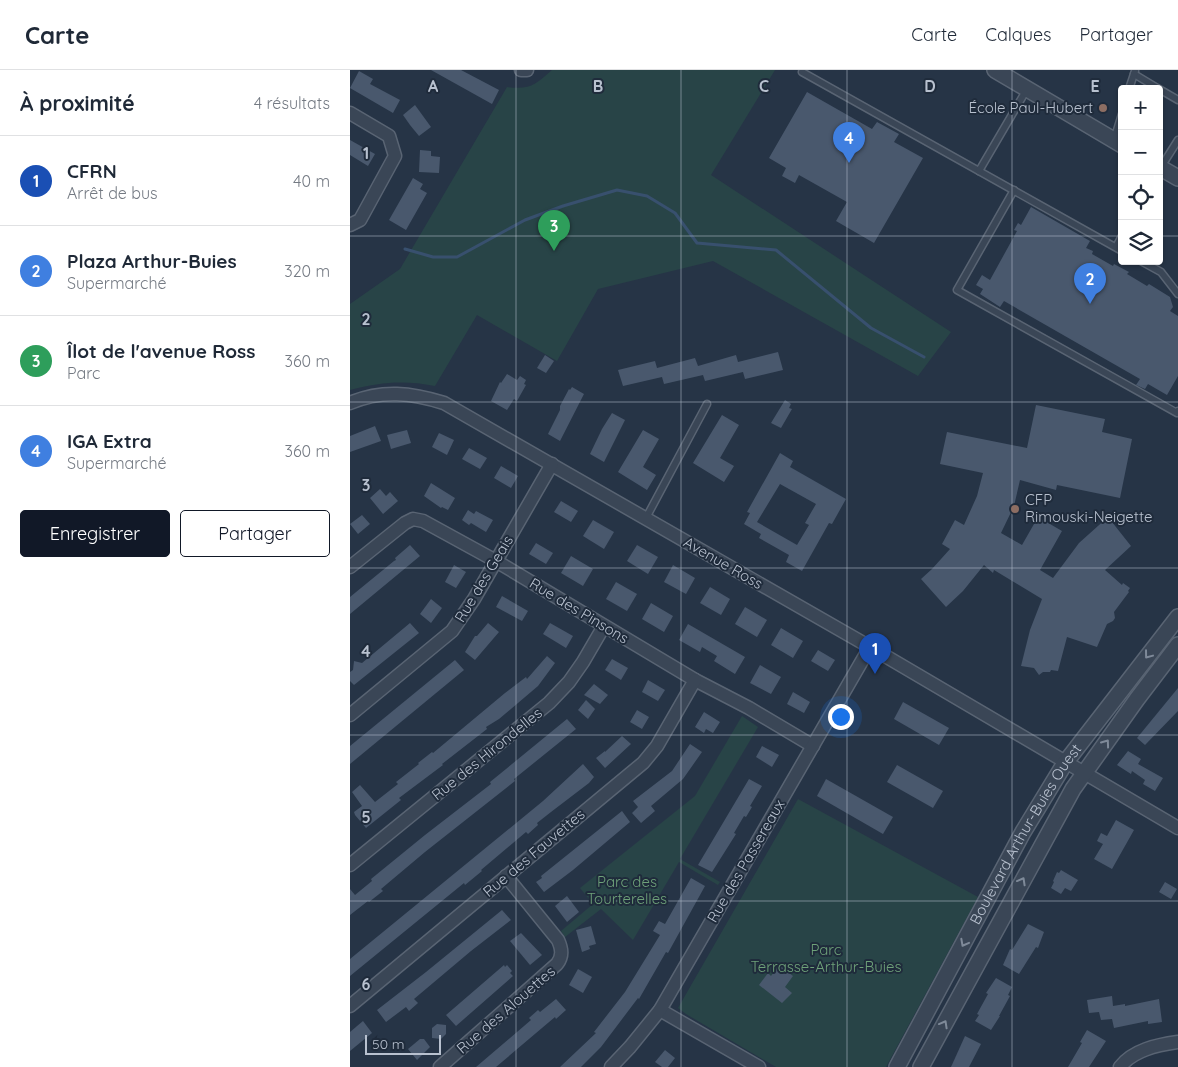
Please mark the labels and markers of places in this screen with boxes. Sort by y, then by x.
place label: École Paul-Hubert [968,98,1093,117]
marker: École Paul-Hubert [1097,102,1109,114]
pin: 4 [833,122,865,163]
pin: 3 [538,210,570,251]
pin: 2 [1074,263,1106,304]
place label: CFP Rimouski-Neigette [1025,490,1152,526]
marker: CFP Rimouski-Neigette [1009,503,1021,515]
pin: 1 [859,633,891,674]

